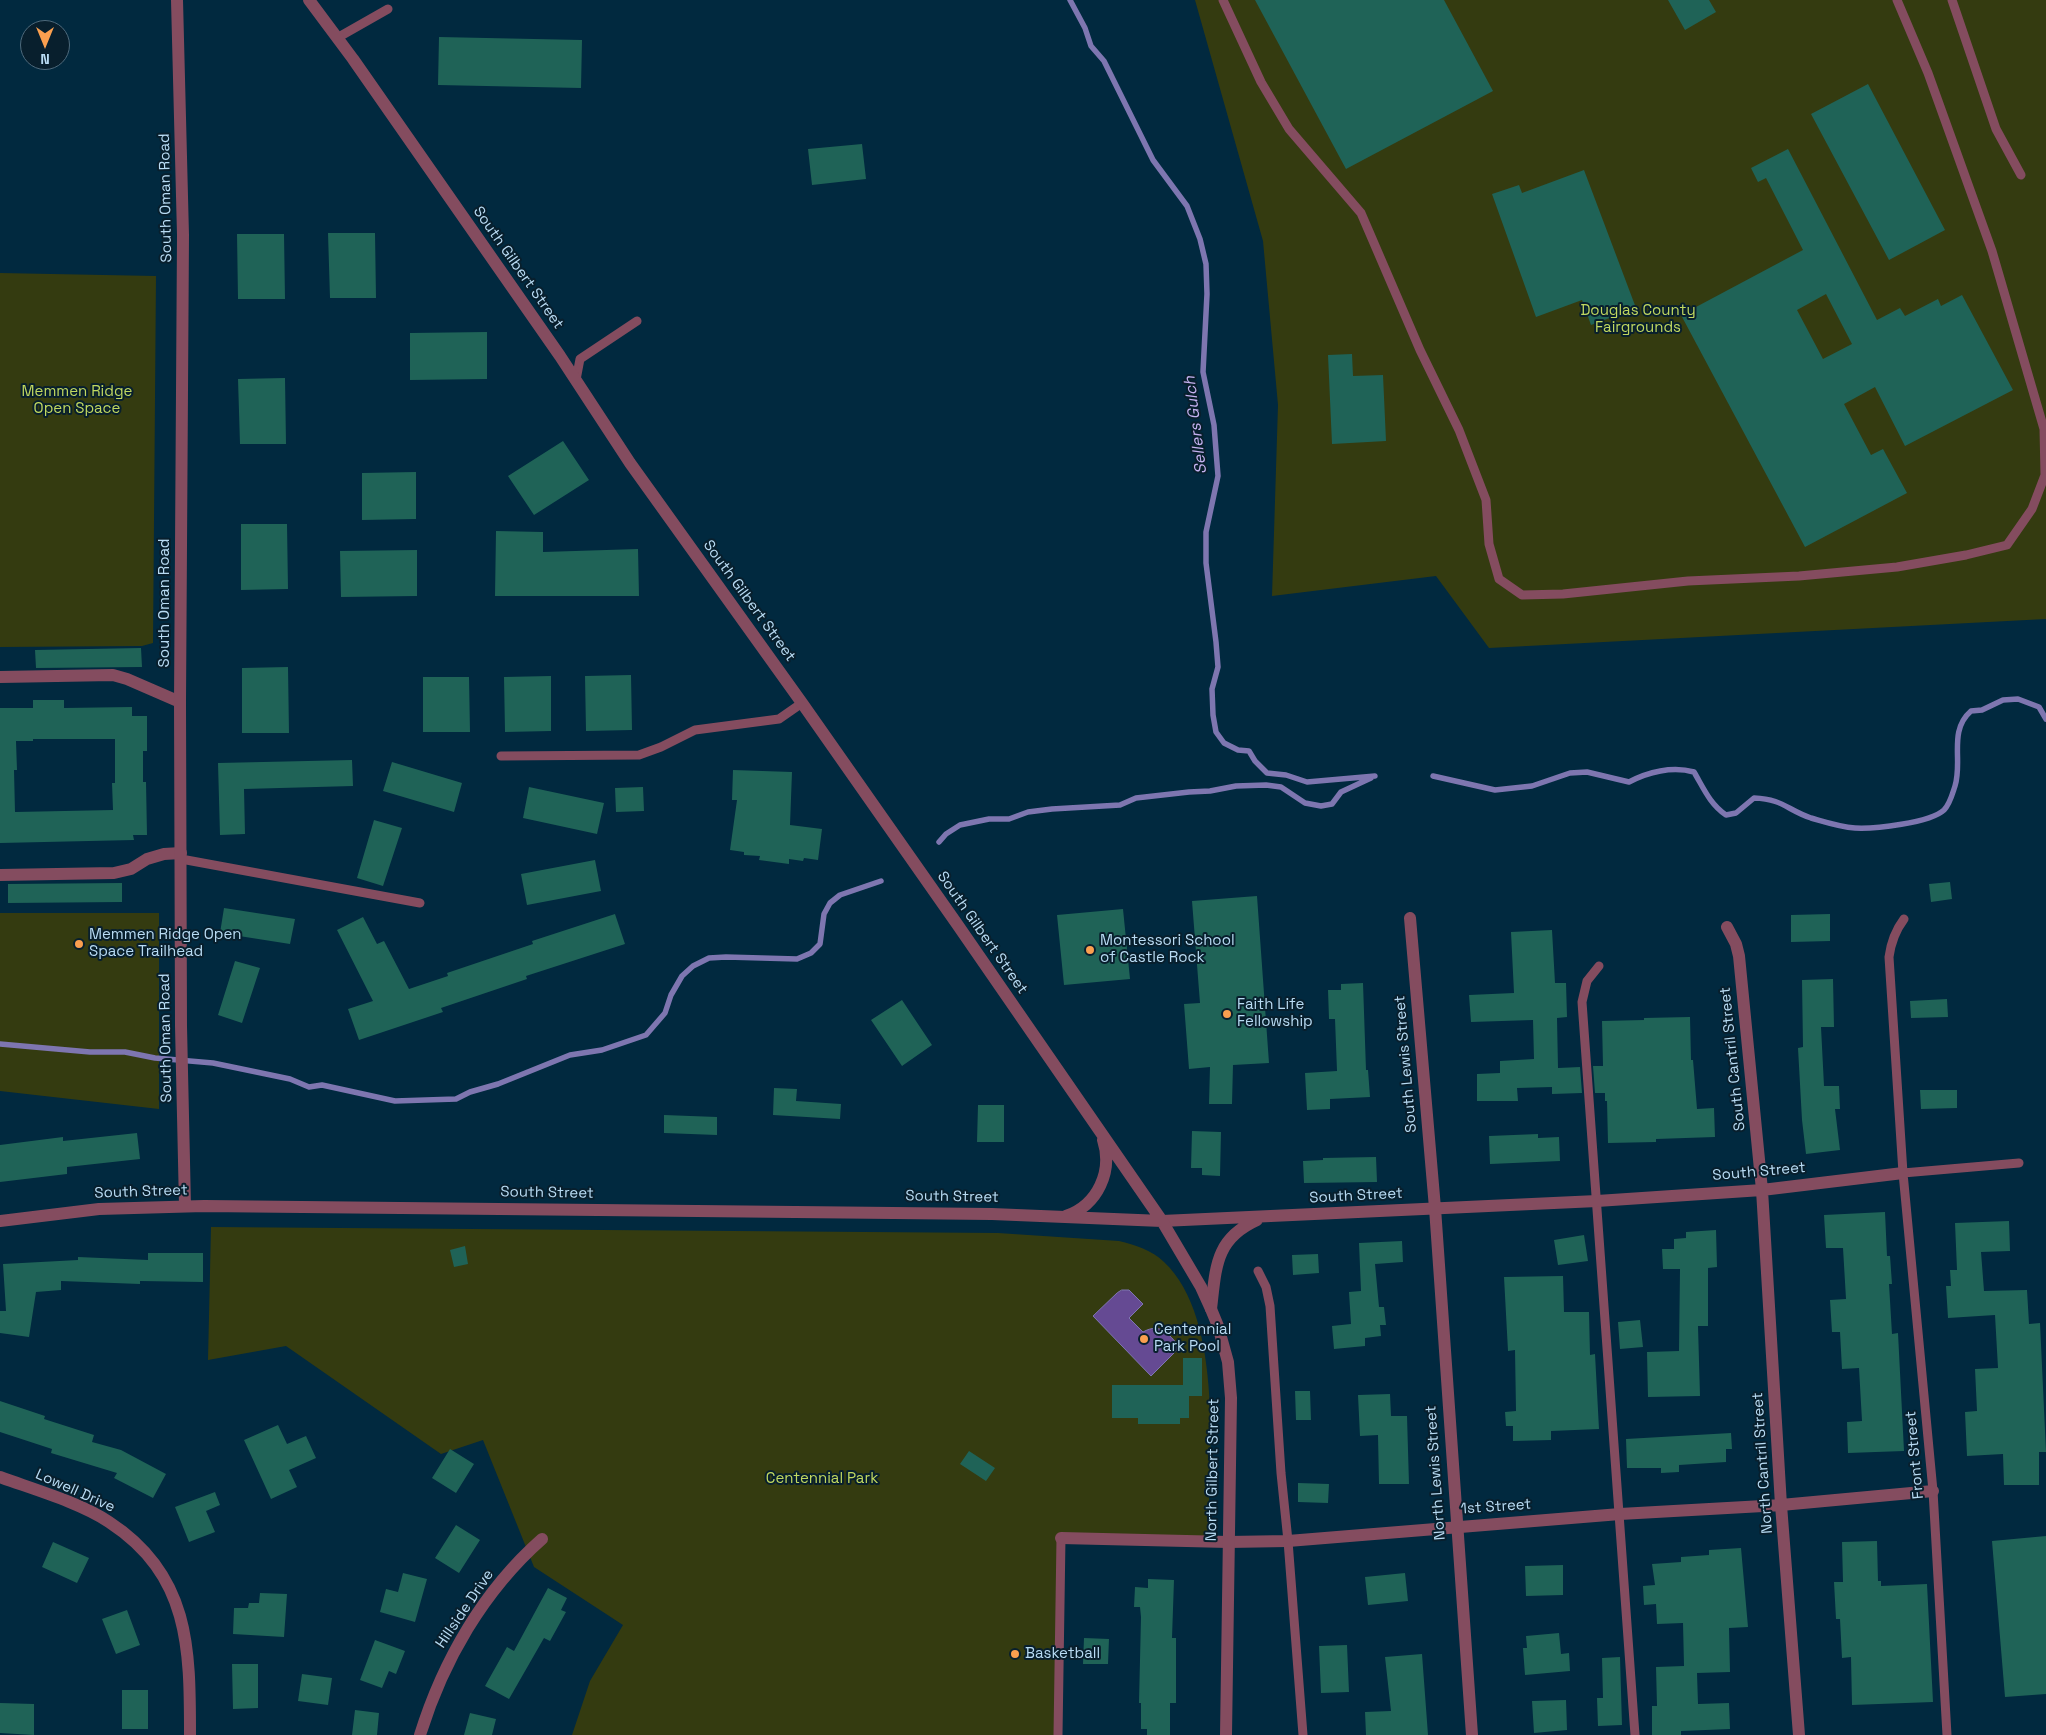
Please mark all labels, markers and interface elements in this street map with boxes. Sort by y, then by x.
north arrow [20,20,70,70]
text: N [40,50,50,68]
street label: South Oman Road [156,133,176,263]
street label: South Gilbert Street [469,203,567,333]
park label: Douglas County Fairgrounds [1580,302,1696,337]
water label: Sellers Gulch [1180,375,1212,475]
park label: Memmen Ridge Open Space [22,383,132,418]
street label: South Gilbert Street [699,537,799,665]
street label: South Oman Road [156,538,174,668]
street label: South Gilbert Street [933,868,1031,998]
place label: Memmen Ridge Open Space Trailhead [89,926,242,961]
place label: Montessori School of Castle Rock [1100,932,1235,967]
marker: Memmen Ridge Open Space Trailhead [73,938,85,950]
marker: Montessori School of Castle Rock [1084,944,1096,956]
street label: South Oman Road [156,973,176,1103]
street label: South Cantril Street [1717,986,1749,1132]
street label: South Lewis Street [1391,995,1421,1133]
place label: Faith Life Fellowship [1237,996,1313,1031]
marker: Faith Life Fellowship [1221,1008,1233,1020]
street label: South Street [1712,1159,1806,1185]
street label: South Street [94,1181,188,1203]
street label: South Street [500,1183,594,1203]
street label: South Street [1309,1185,1403,1207]
street label: South Street [905,1187,999,1207]
place label: Centennial Park Pool [1154,1321,1231,1356]
marker: Centennial Park Pool [1138,1333,1150,1345]
street label: North Cantril Street [1749,1392,1777,1534]
street label: North Gilbert Street [1203,1398,1223,1542]
street label: North Lewis Street [1422,1405,1450,1541]
street label: Front Street [1902,1410,1928,1500]
street label: Lowell Drive [32,1465,118,1517]
park label: Centennial Park [766,1470,878,1488]
street label: 1st Street [1460,1496,1532,1518]
street label: Hillside Drive [432,1566,498,1652]
place label: Basketball [1025,1645,1100,1663]
marker: Basketball [1009,1648,1021,1660]

